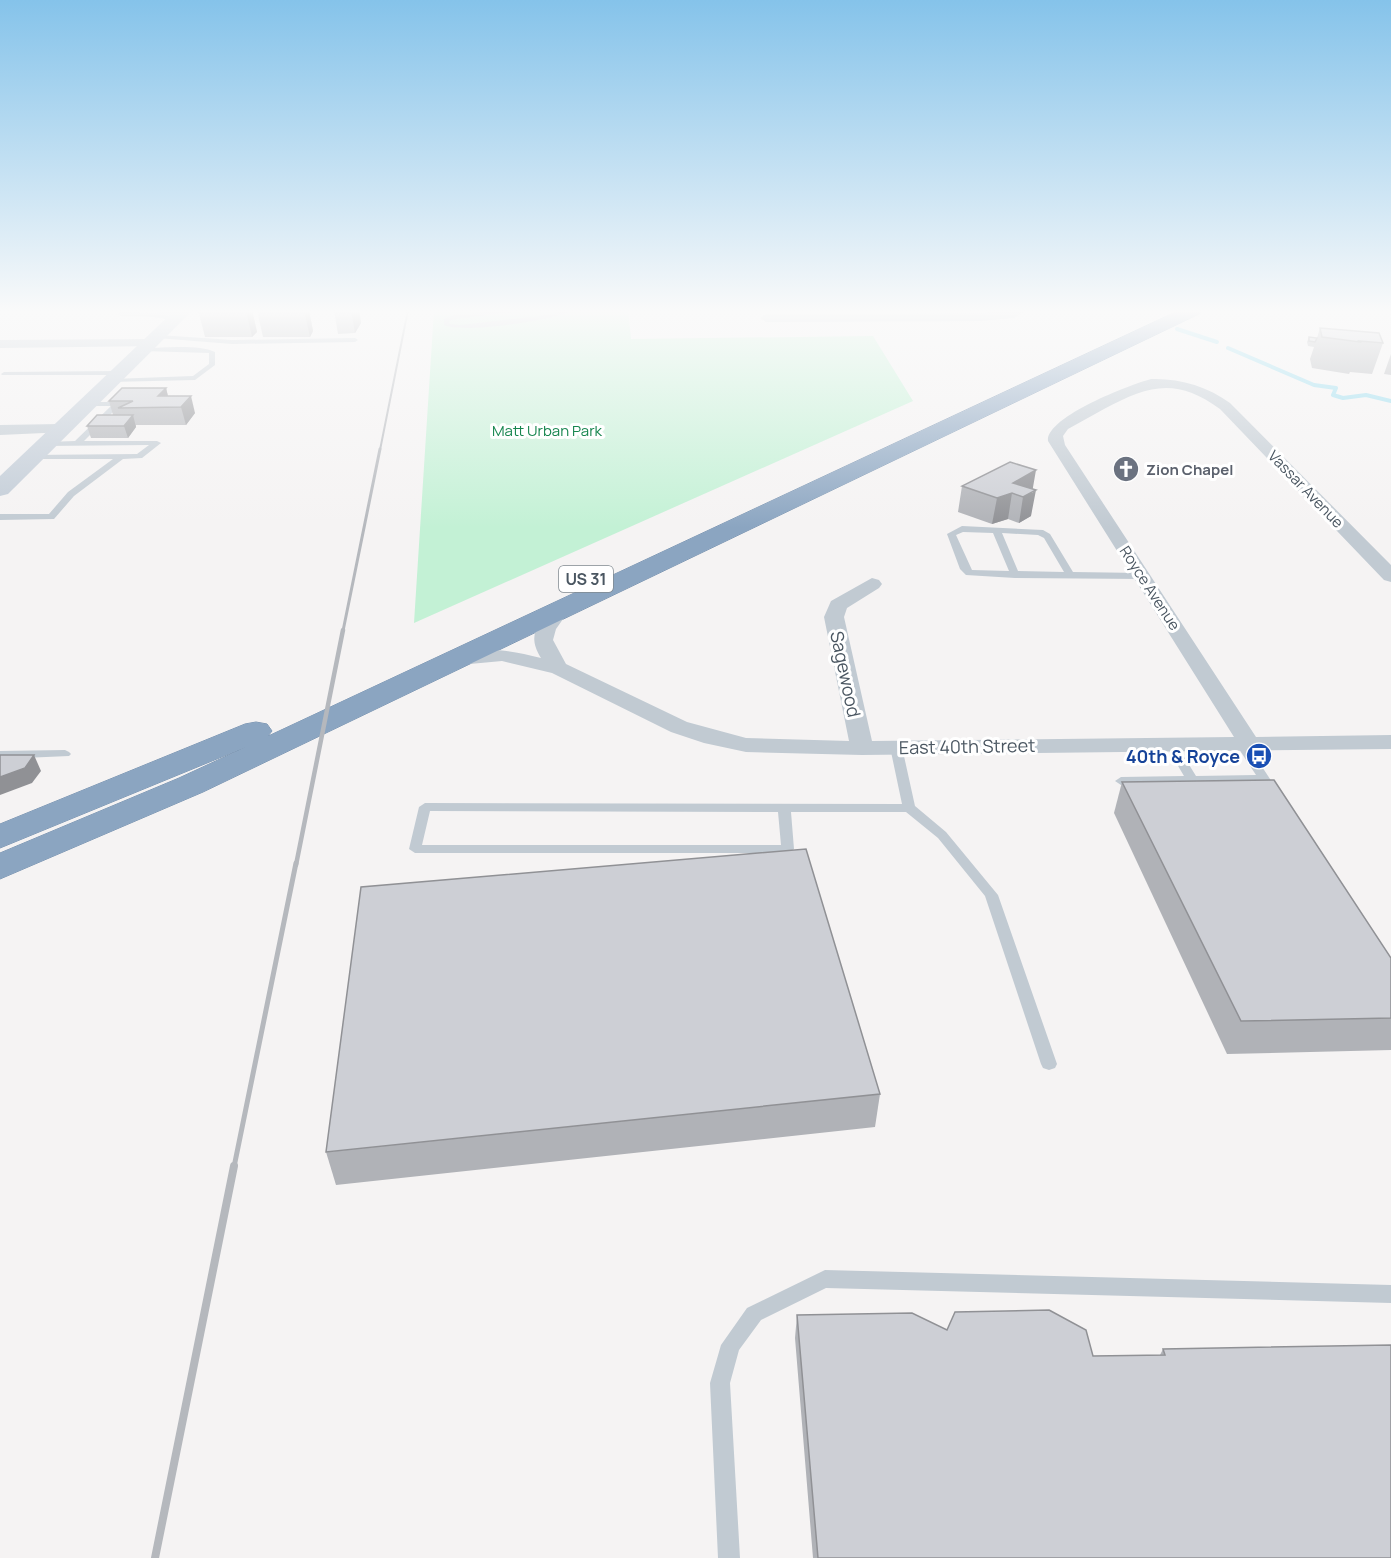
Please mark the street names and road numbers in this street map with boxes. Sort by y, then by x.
street label: Vassar Avenue [1264,446,1349,533]
street label: Royce Avenue [1115,542,1185,635]
road number: US 31 [559,566,613,592]
street label: Sagewood [825,629,867,719]
street label: East 40th Street [899,733,1035,759]

